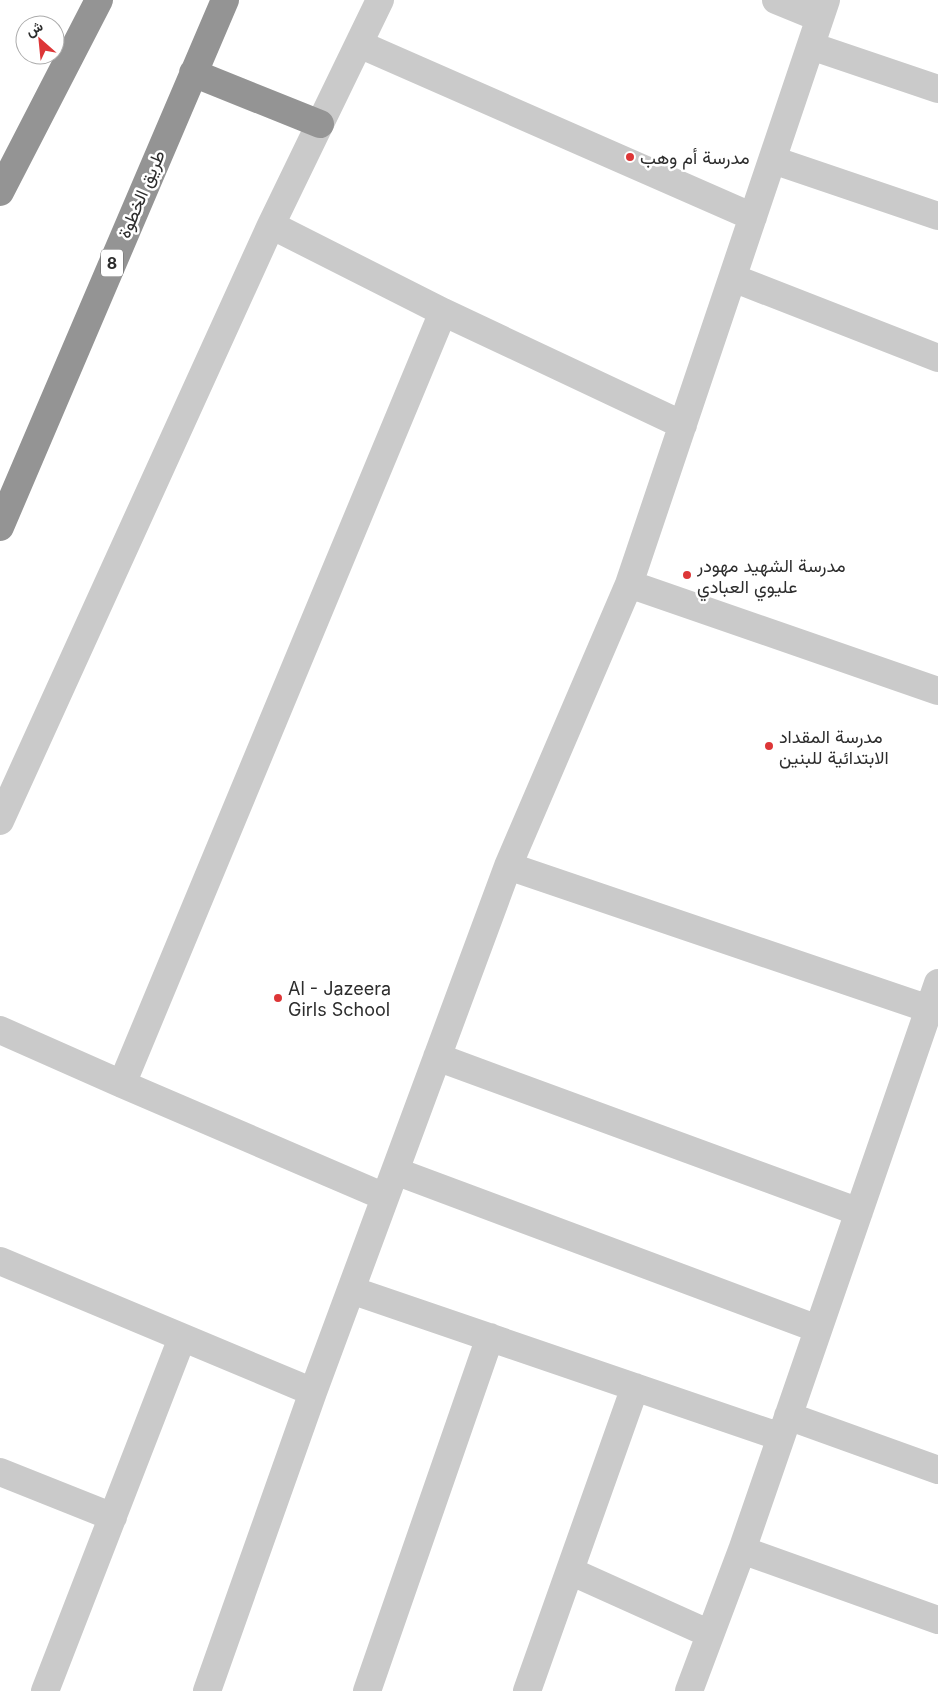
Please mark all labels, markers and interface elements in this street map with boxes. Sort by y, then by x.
north arrow [15,15,65,65]
text: ش [23,16,46,40]
street label: طريق الخطوة [113,147,170,241]
place label: مدرسة أم وهب [640,147,750,170]
marker: مدرسة أم وهب [624,151,636,163]
road number: 8 [101,250,123,276]
place label: مدرسة الشهيد مهودر عليوي العبادي [696,555,846,602]
marker: مدرسة الشهيد مهودر عليوي العبادي [681,569,693,581]
place label: مدرسة المقداد الابتدائية للبنين [779,726,889,769]
marker: مدرسة المقداد الابتدائية للبنين [763,740,775,752]
place label: Al - Jazeera Girls School [288,978,391,1020]
marker: Al - Jazeera Girls School [272,992,284,1004]

